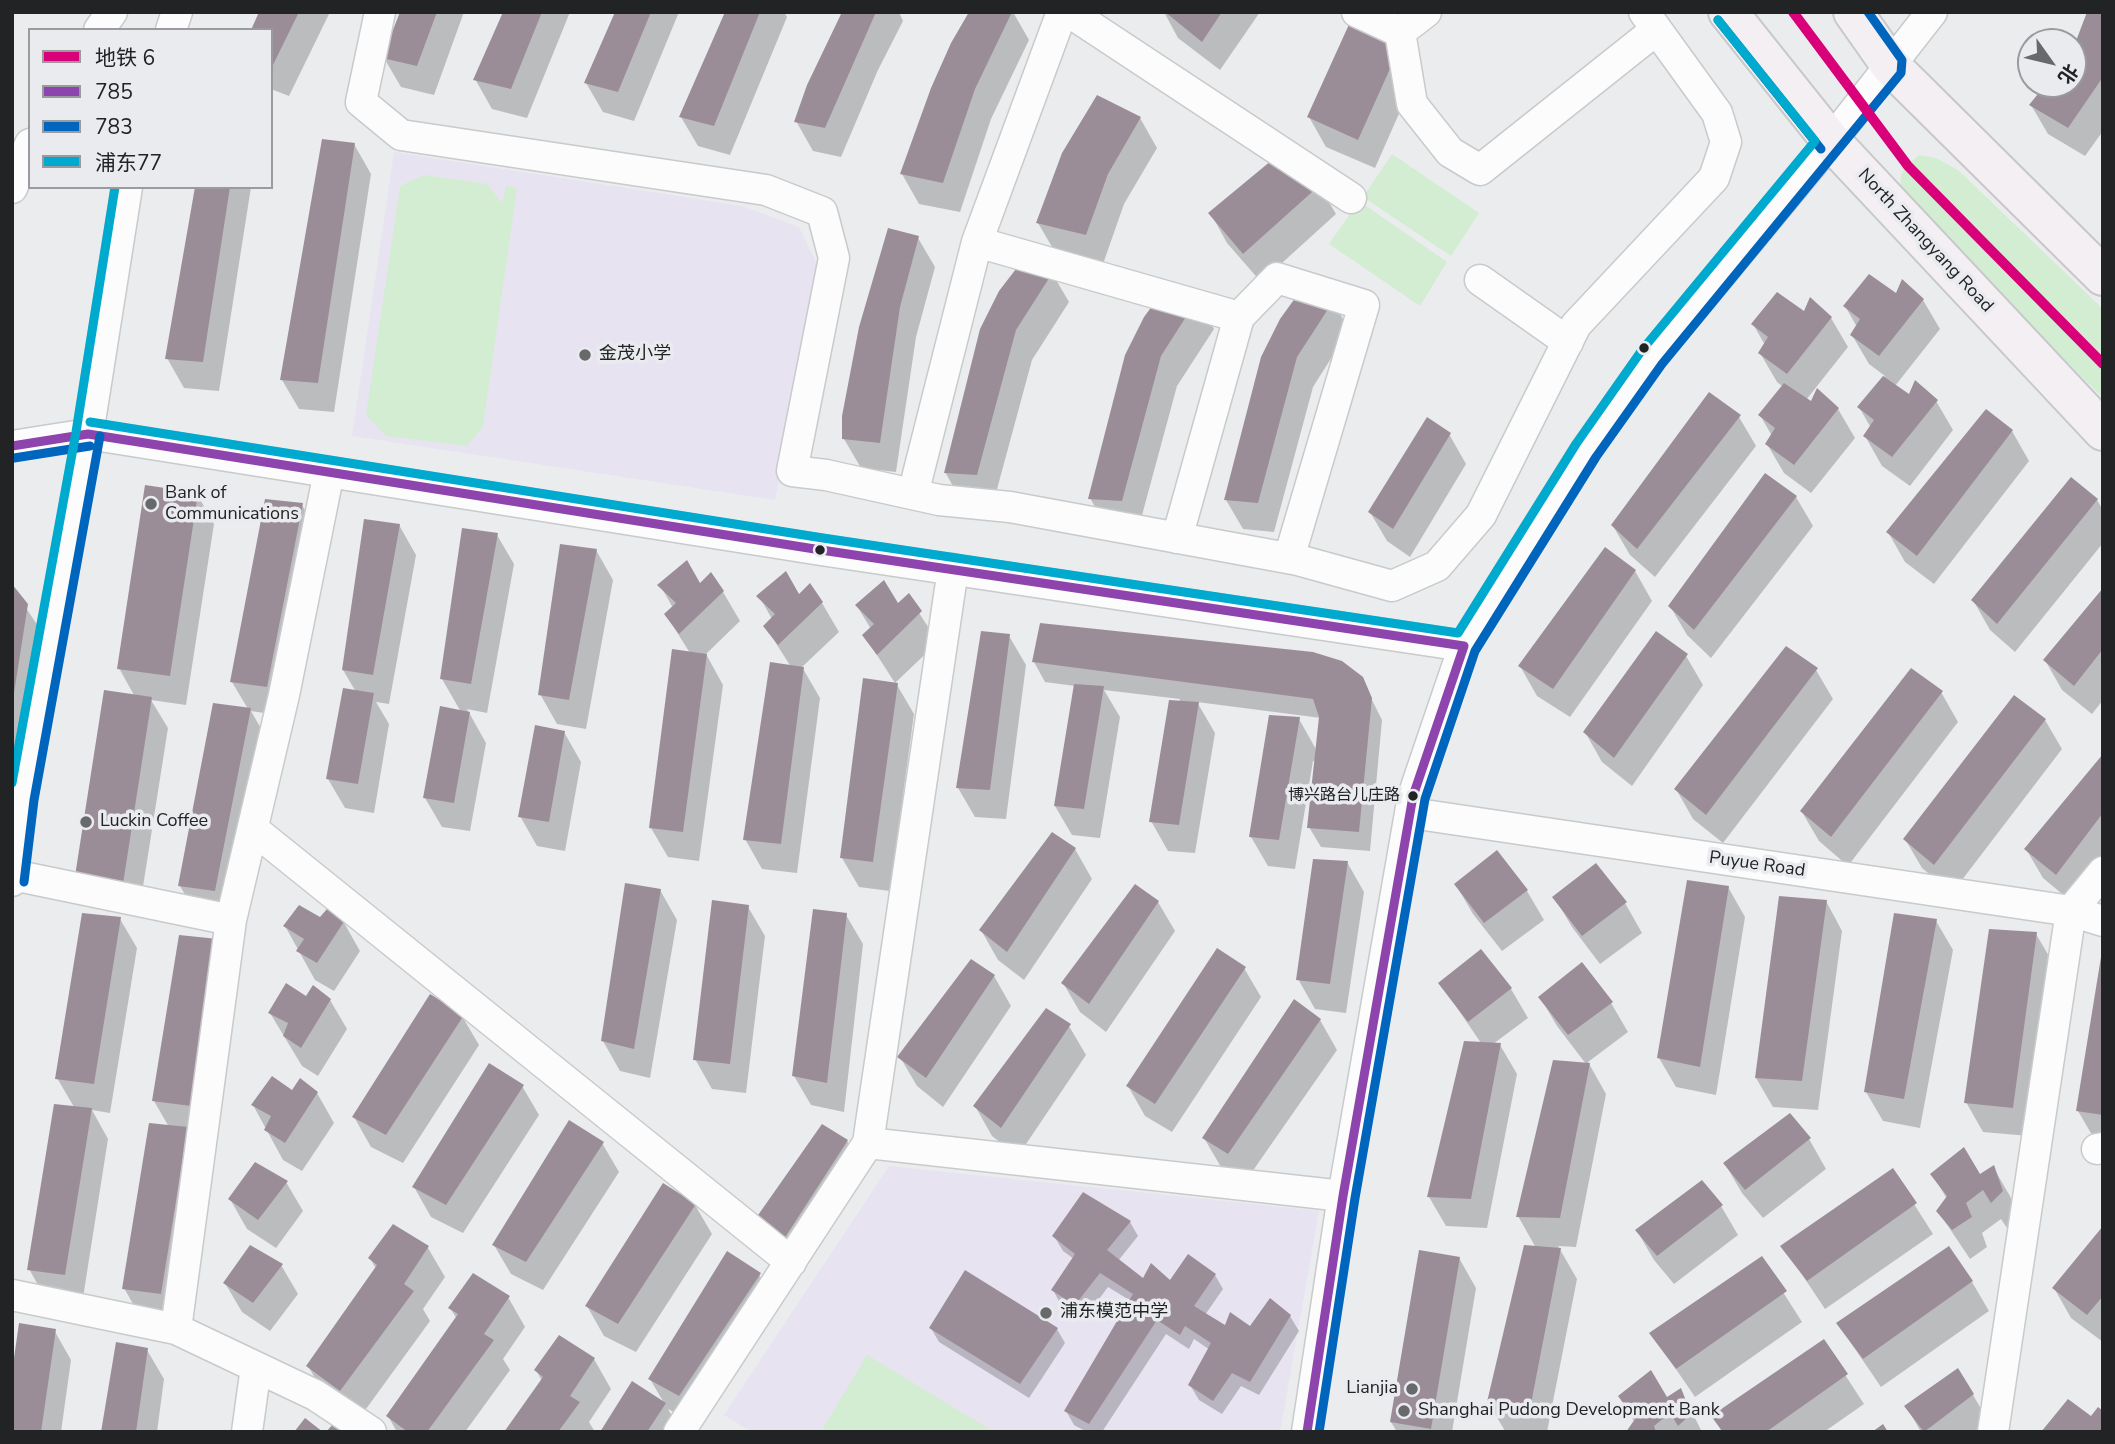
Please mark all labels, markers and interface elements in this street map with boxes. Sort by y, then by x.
legend [28,28,273,189]
north arrow [2017,28,2087,98]
text: 地铁 6 [95,44,155,72]
text: 北 [2052,58,2084,89]
text: 785 [95,78,133,106]
text: 783 [95,113,133,141]
text: 浦东77 [95,149,162,177]
street label: North Zhangyang Road [1853,165,1997,317]
unlabelled marker [1637,341,1651,355]
place label: 金茂小学 [599,344,671,366]
marker: 金茂小学 [577,347,593,363]
place label: Bank of Communications [165,483,299,526]
marker: Bank of Communications [143,496,159,512]
unlabelled marker [813,543,827,557]
place label: 博兴路台儿庄路 [1288,786,1400,806]
marker: 博兴路台儿庄路 [1406,789,1420,803]
place label: Luckin Coffee [100,811,208,833]
marker: Luckin Coffee [78,814,94,830]
street label: Puyue Road [1708,848,1806,882]
place label: 浦东模范中学 [1060,1302,1168,1324]
marker: 浦东模范中学 [1038,1305,1054,1321]
place label: Lianjia [1346,1378,1398,1400]
marker: Lianjia [1404,1381,1420,1397]
place label: Shanghai Pudong Development Bank [1418,1400,1720,1422]
marker: Shanghai Pudong Development Bank [1396,1403,1412,1419]

